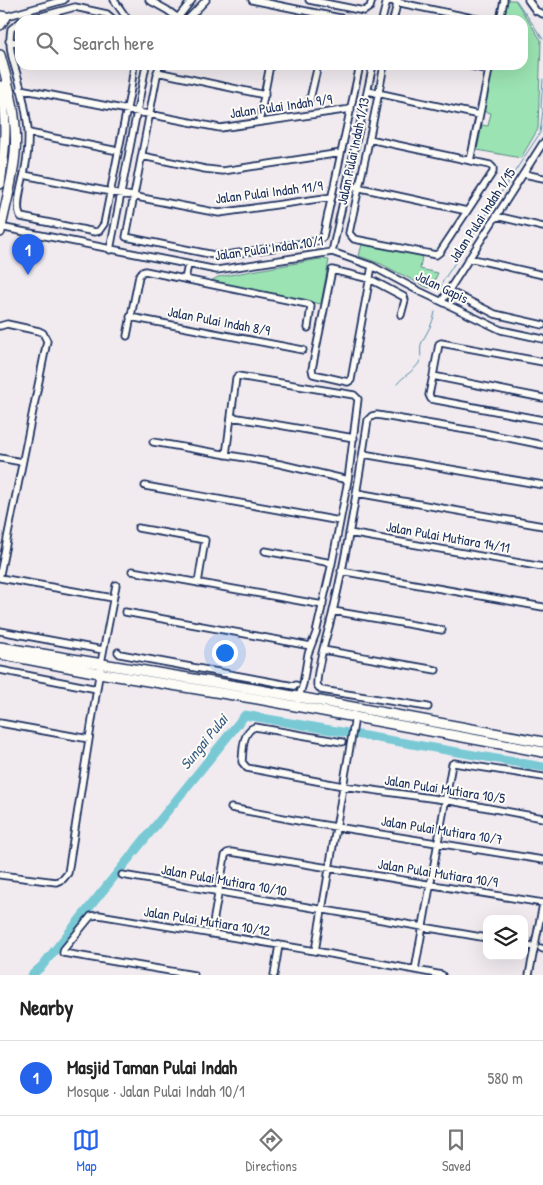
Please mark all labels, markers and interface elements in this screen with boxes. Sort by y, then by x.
search box [15,15,528,70]
icon: search [33,29,61,57]
text: Search here [73,30,154,56]
street label: Jalan Pulai Indah 9/9 [229,89,333,122]
street label: Jalan Pulai Indah 1/13 [332,95,373,206]
street label: Jalan Pulai Indah 1/15 [444,164,519,266]
street label: Jalan Pulai Indah 11/9 [214,175,324,208]
street label: Jalan Pulai Indah 10/1 [213,230,324,265]
pin: 1 [12,234,44,275]
street label: Jalan Gapis [412,266,472,308]
street label: Jalan Pulai Indah 8/9 [166,301,272,340]
street label: Jalan Pulai Mutiara 14/11 [385,516,511,557]
your location [212,640,238,666]
water label: Sungai Pulai [175,708,233,774]
street label: Jalan Pulai Mutiara 10/5 [383,770,507,807]
street label: Jalan Pulai Mutiara 10/7 [380,811,504,849]
street label: Jalan Pulai Mutiara 10/9 [377,854,499,891]
street label: Jalan Pulai Mutiara 10/10 [160,859,288,900]
street label: Jalan Pulai Mutiara 10/12 [143,901,272,940]
map controls [483,915,528,960]
button: layers [483,915,528,960]
text: Nearby [20,993,73,1022]
text: Masjid Taman Pulai Indah [67,1054,237,1080]
text: 1 [33,1067,39,1089]
text: 580 m [488,1067,523,1089]
text: Mosque · Jalan Pulai Indah 10/1 [67,1080,245,1102]
tab: Map [72,1126,100,1175]
tab: Directions [245,1126,297,1175]
tab: Saved [442,1126,471,1175]

